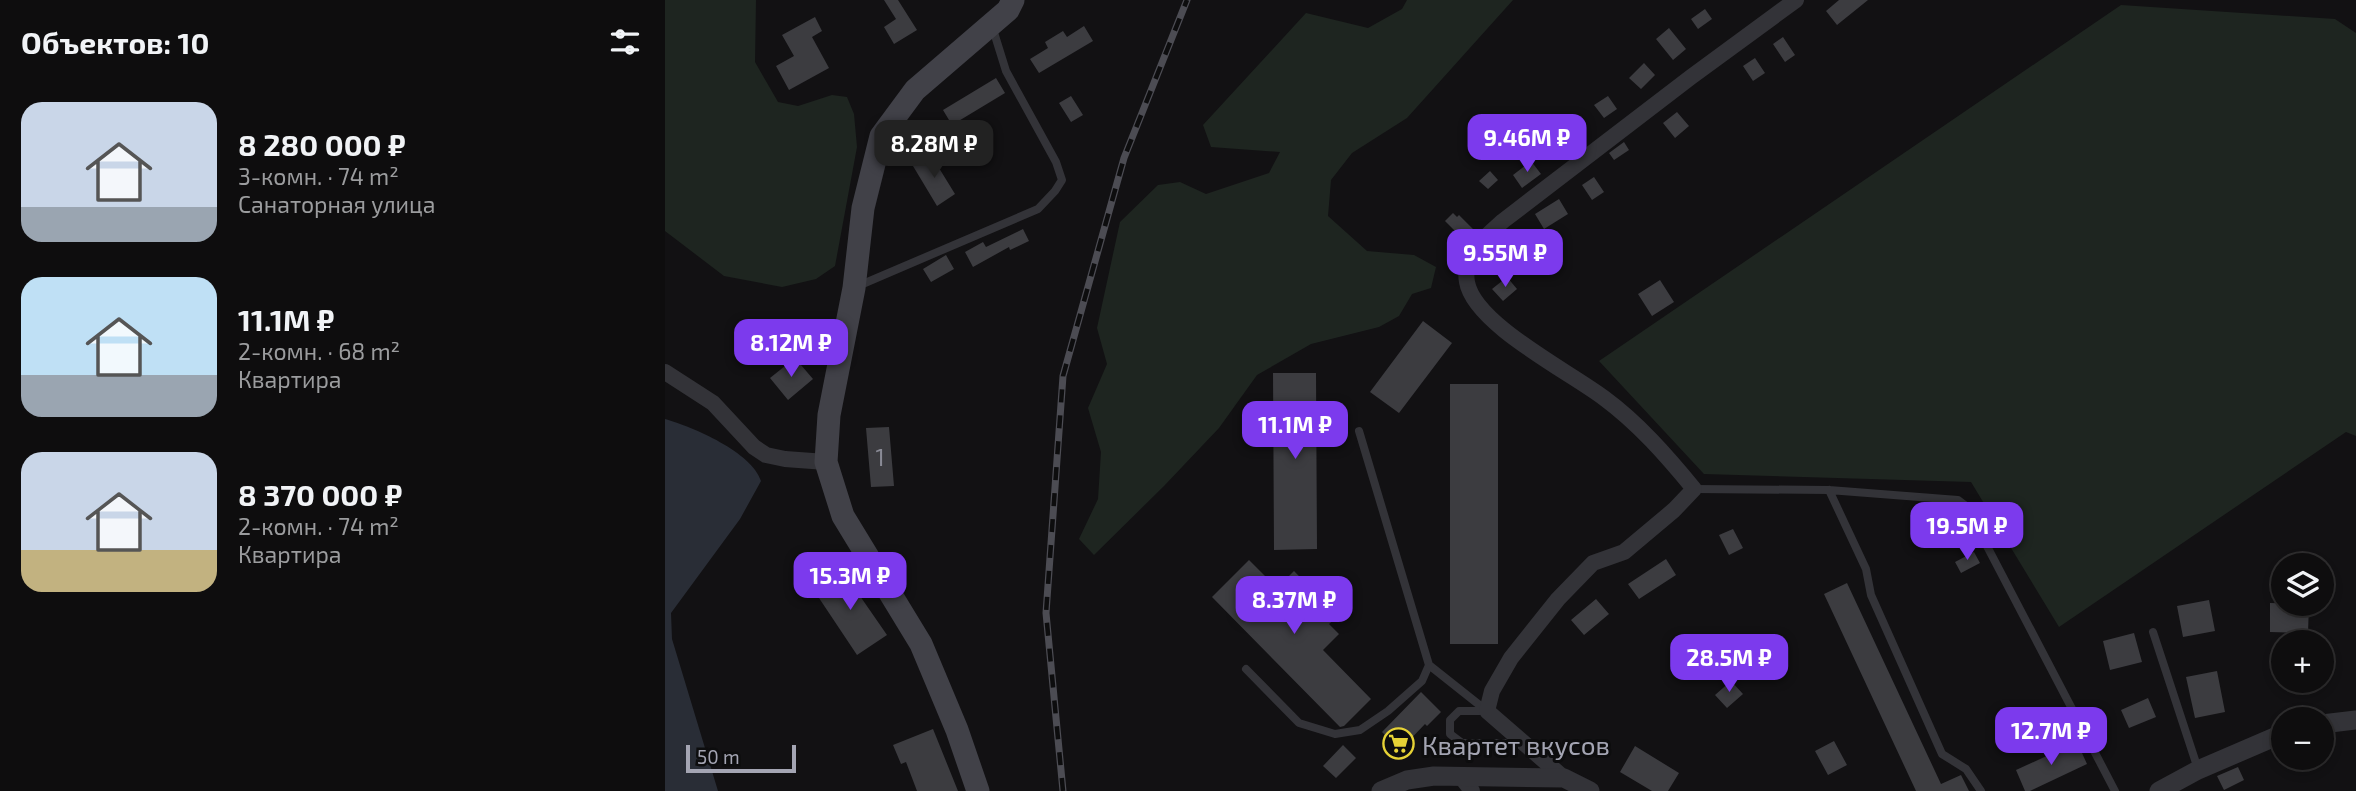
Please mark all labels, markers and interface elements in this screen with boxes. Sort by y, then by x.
icon: filters [606,23,644,61]
text: Объектов: 10 [21,24,209,60]
pin: 9.46M ₽ [1462,114,1592,174]
pin: 8.28M ₽ [869,120,999,180]
text: 9.46M ₽ [1484,123,1570,151]
text: 8 280 000 ₽ [238,126,406,162]
text: 8.28M ₽ [890,129,978,157]
icon: home [77,130,161,214]
text: 3-комн. · 74 m² [238,162,399,190]
text: Санаторная улица [238,190,435,218]
pin: 9.55M ₽ [1440,230,1570,289]
text: 9.55M ₽ [1463,238,1547,266]
text: 11.1M ₽ [238,301,335,337]
icon: home [77,305,161,389]
pin: 8.12M ₽ [726,320,856,379]
text: 8.12M ₽ [750,328,832,356]
text: 2-комн. · 68 m² [238,337,400,365]
text: Квартира [238,365,342,393]
pin: 11.1M ₽ [1230,402,1360,461]
text: 11.1M ₽ [1258,410,1332,438]
house number: 1 [875,443,885,471]
text: 8 370 000 ₽ [238,476,402,512]
icon: home [77,480,161,564]
pin: 19.5M ₽ [1902,503,2032,562]
text: 19.5M ₽ [1926,511,2008,539]
text: 2-комн. · 74 m² [238,512,399,540]
text: Квартира [238,540,342,568]
pin: 15.3M ₽ [785,552,915,612]
map controls [2271,553,2334,770]
button: layers [2271,553,2334,616]
text: 15.3M ₽ [810,561,890,589]
pin: 8.37M ₽ [1229,576,1359,636]
text: 8.37M ₽ [1252,585,1336,613]
button: + [2271,630,2334,693]
pin: 28.5M ₽ [1664,634,1794,694]
text: 28.5M ₽ [1686,643,1772,671]
button: − [2271,707,2334,770]
pin: 12.7M ₽ [1986,708,2116,767]
text: 12.7M ₽ [2011,716,2091,744]
supermarket icon: Квартет вкусов [1382,727,1416,761]
place label: Квартет вкусов [1422,729,1610,761]
scale bar [686,742,796,774]
text: 50 m [697,745,740,768]

